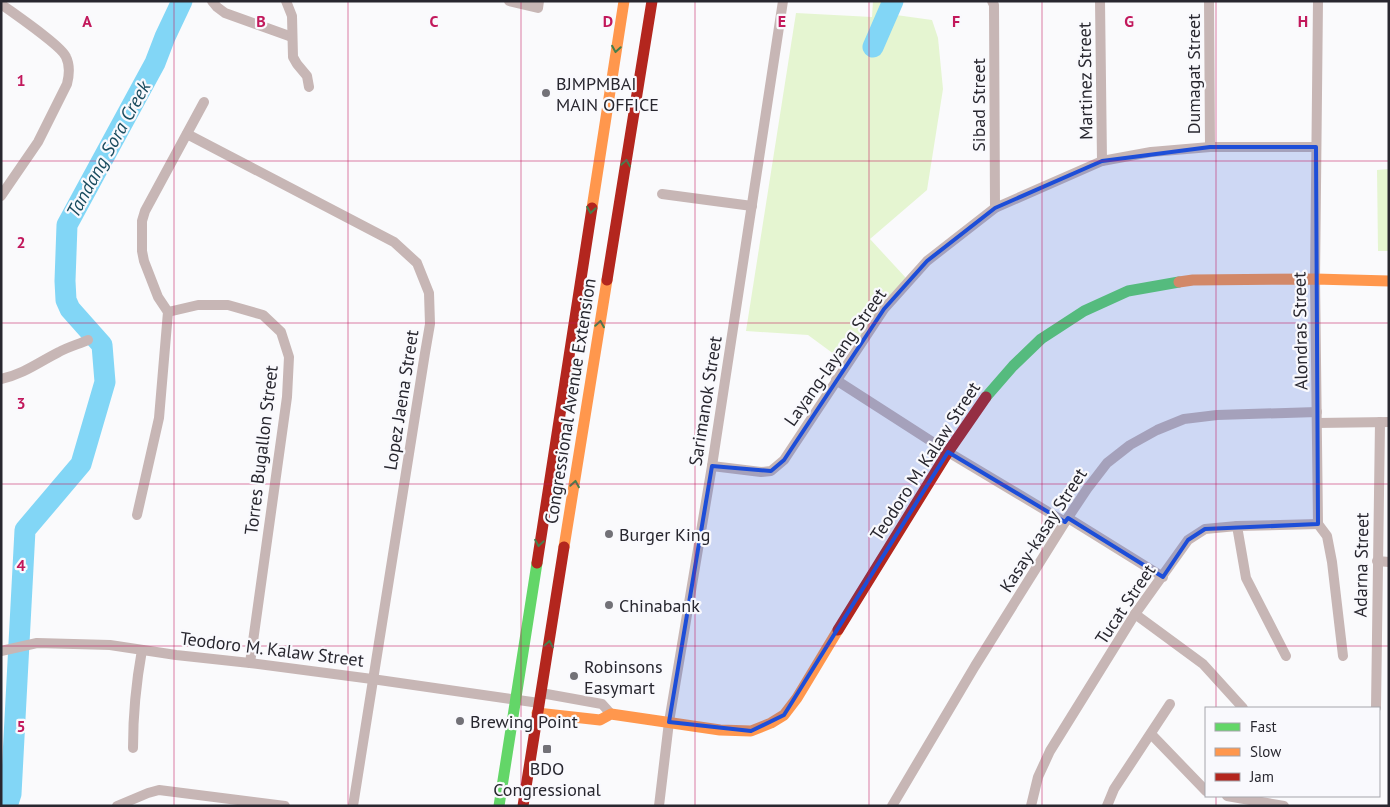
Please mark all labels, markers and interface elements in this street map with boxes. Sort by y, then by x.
text: A [82,11,92,31]
text: B [256,11,266,31]
text: C [430,11,439,31]
text: D [603,11,613,31]
text: E [778,11,786,31]
text: F [952,11,960,31]
text: G [1124,11,1134,31]
text: H [1298,11,1308,31]
street label: Dumagat Street [1182,14,1205,134]
street label: Martinez Street [1072,22,1098,140]
one-way arrow [612,45,622,54]
street label: Sibad Street [967,58,990,152]
text: 1 [16,70,26,90]
place label: BJMPMBAI MAIN OFFICE [556,72,659,116]
water label: Tandang Sora Creek [61,75,156,221]
marker: BJMPMBAI MAIN OFFICE [540,87,552,99]
one-way arrow [620,159,630,168]
one-way arrow [586,206,597,214]
text: 2 [16,232,26,252]
street label: Alondras Street [1287,272,1313,390]
street label: Congressional Avenue Extension [539,276,601,526]
street label: Layang-layang Street [779,284,891,430]
one-way arrow [595,319,605,328]
street label: Lopez Jaena Street [379,328,423,472]
street label: Sarimanok Street [683,334,727,468]
street label: Torres Bugallon Street [239,364,283,536]
street label: Teodoro M. Kalaw Street [865,377,985,545]
text: 3 [16,393,26,413]
street label: Kasay-kasay Street [994,464,1092,596]
one-way arrow [569,480,579,488]
street label: Adarna Street [1349,512,1373,618]
place label: Burger King [619,523,710,546]
marker: Burger King [603,528,615,540]
one-way arrow [535,539,545,548]
text: 4 [16,555,26,575]
street label: Tucat Street [1090,560,1160,648]
place label: Chinabank [619,594,700,617]
marker: Chinabank [603,599,615,611]
street label: Teodoro M. Kalaw Street [179,626,365,672]
one-way arrow [543,640,553,649]
place label: Robinsons Easymart [584,655,663,699]
marker: Robinsons Easymart [568,670,580,682]
legend [1205,707,1380,797]
place label: Brewing Point [470,710,578,733]
marker: Brewing Point [454,715,466,727]
text: 5 [16,716,26,736]
text: Fast [1250,717,1277,736]
text: Slow [1250,742,1281,761]
marker: BDO Congressional [541,743,553,755]
place label: BDO Congressional [493,757,602,801]
text: Jam [1249,767,1274,786]

